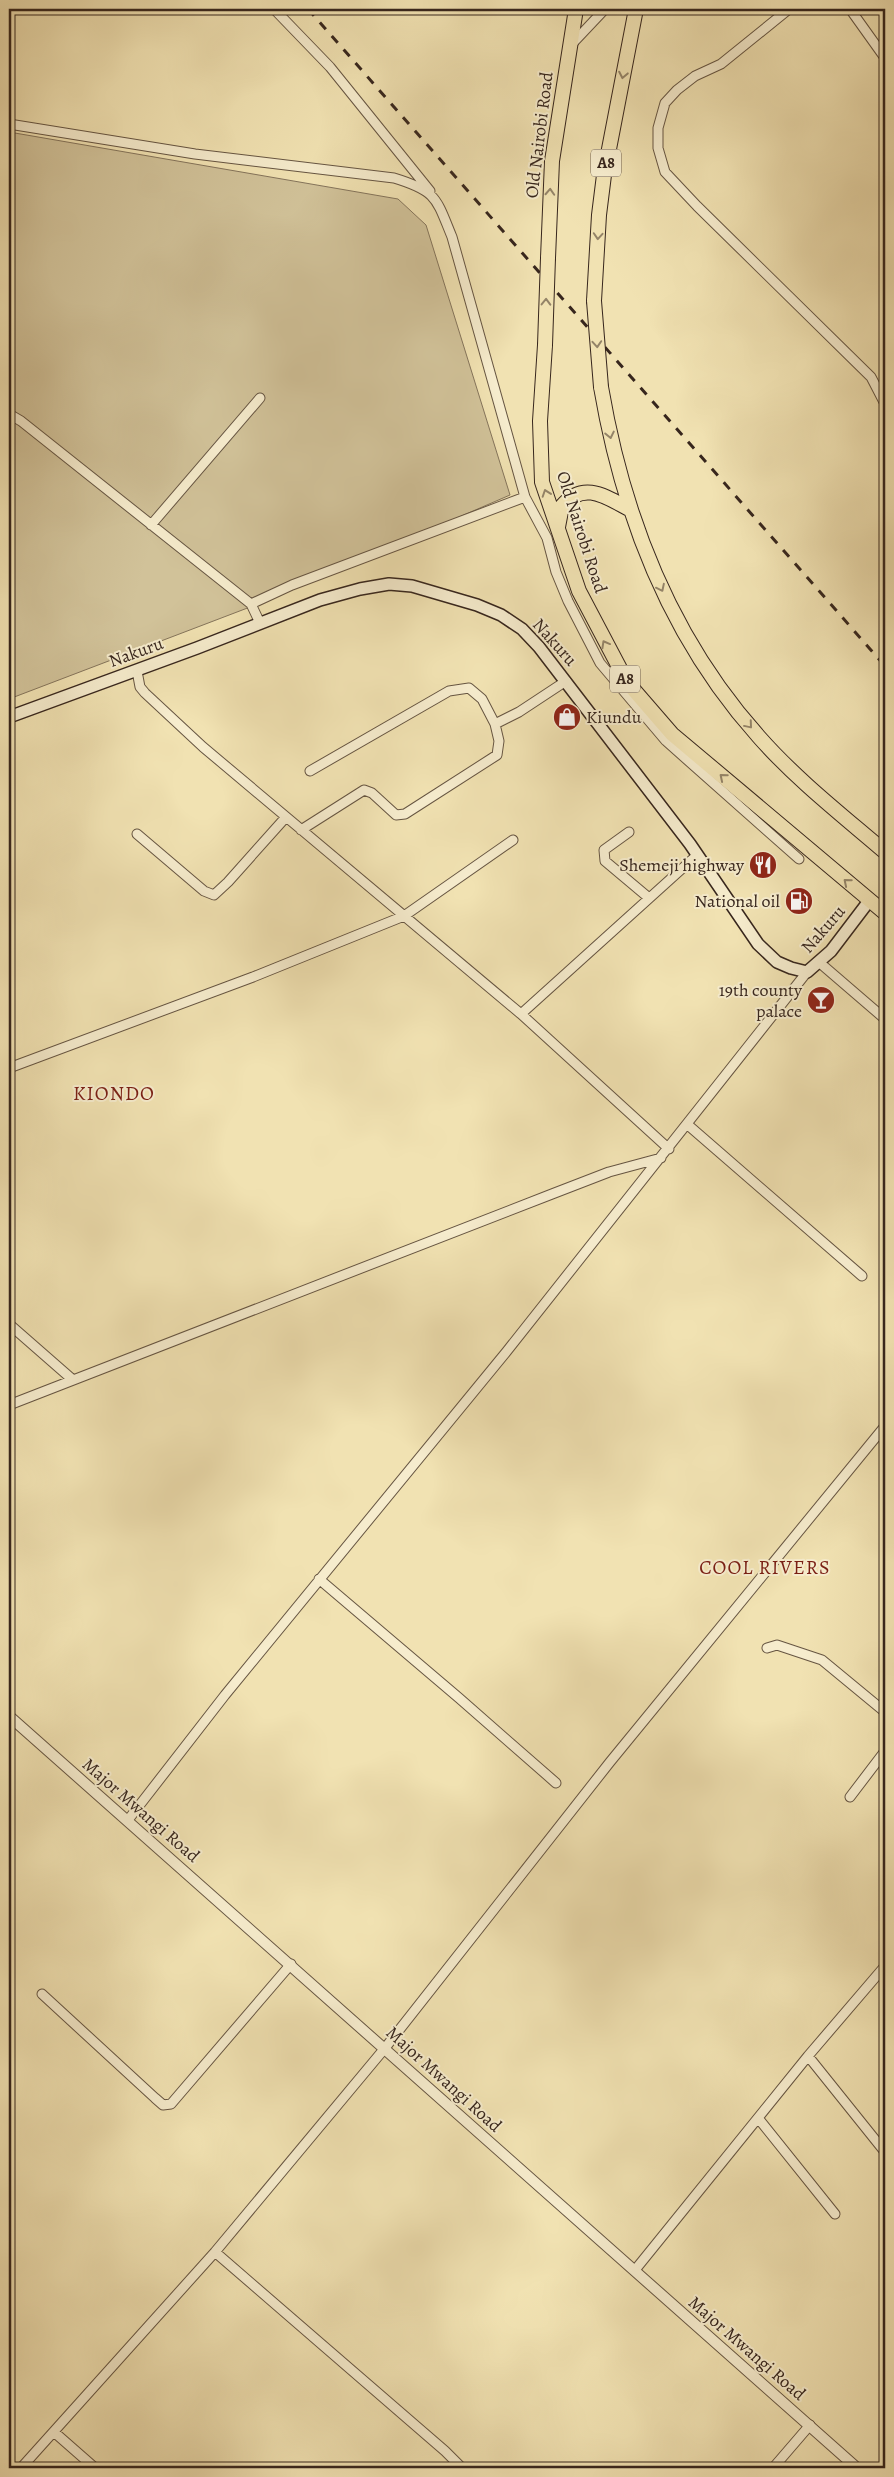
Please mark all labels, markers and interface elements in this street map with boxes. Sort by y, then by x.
street label: Old Nairobi Road [519,70,559,200]
one-way arrow [619,71,629,80]
road number: A8 [591,150,621,177]
one-way arrow [545,188,556,196]
one-way arrow [592,232,603,240]
one-way arrow [541,297,551,305]
one-way arrow [591,340,602,348]
one-way arrow [604,430,615,439]
street label: Old Nairobi Road [551,468,613,596]
one-way arrow [542,489,552,498]
one-way arrow [655,583,665,592]
street label: Nakuru [527,613,583,671]
street label: Nakuru [105,631,167,673]
one-way arrow [601,640,611,649]
road number: A8 [610,666,640,692]
shop icon: Kiundu [552,702,582,732]
place label: Kiundu [586,705,642,729]
one-way arrow [743,719,751,728]
one-way arrow [720,775,729,783]
restaurant icon: Shemeji highway [748,850,778,880]
place label: Shemeji highway [619,853,745,877]
one-way arrow [844,879,853,888]
fuel station icon: National oil [784,886,814,916]
place label: National oil [694,889,781,913]
street label: Nakuru [795,900,851,958]
place label: 19th county palace [719,978,803,1023]
bar icon: 19th county palace [806,985,836,1015]
district label: KIONDO [73,1080,155,1107]
district label: COOL RIVERS [699,1554,831,1581]
street label: Major Mwangi Road [77,1752,205,1868]
street label: Major Mwangi Road [381,2021,507,2138]
street label: Major Mwangi Road [683,2290,811,2406]

